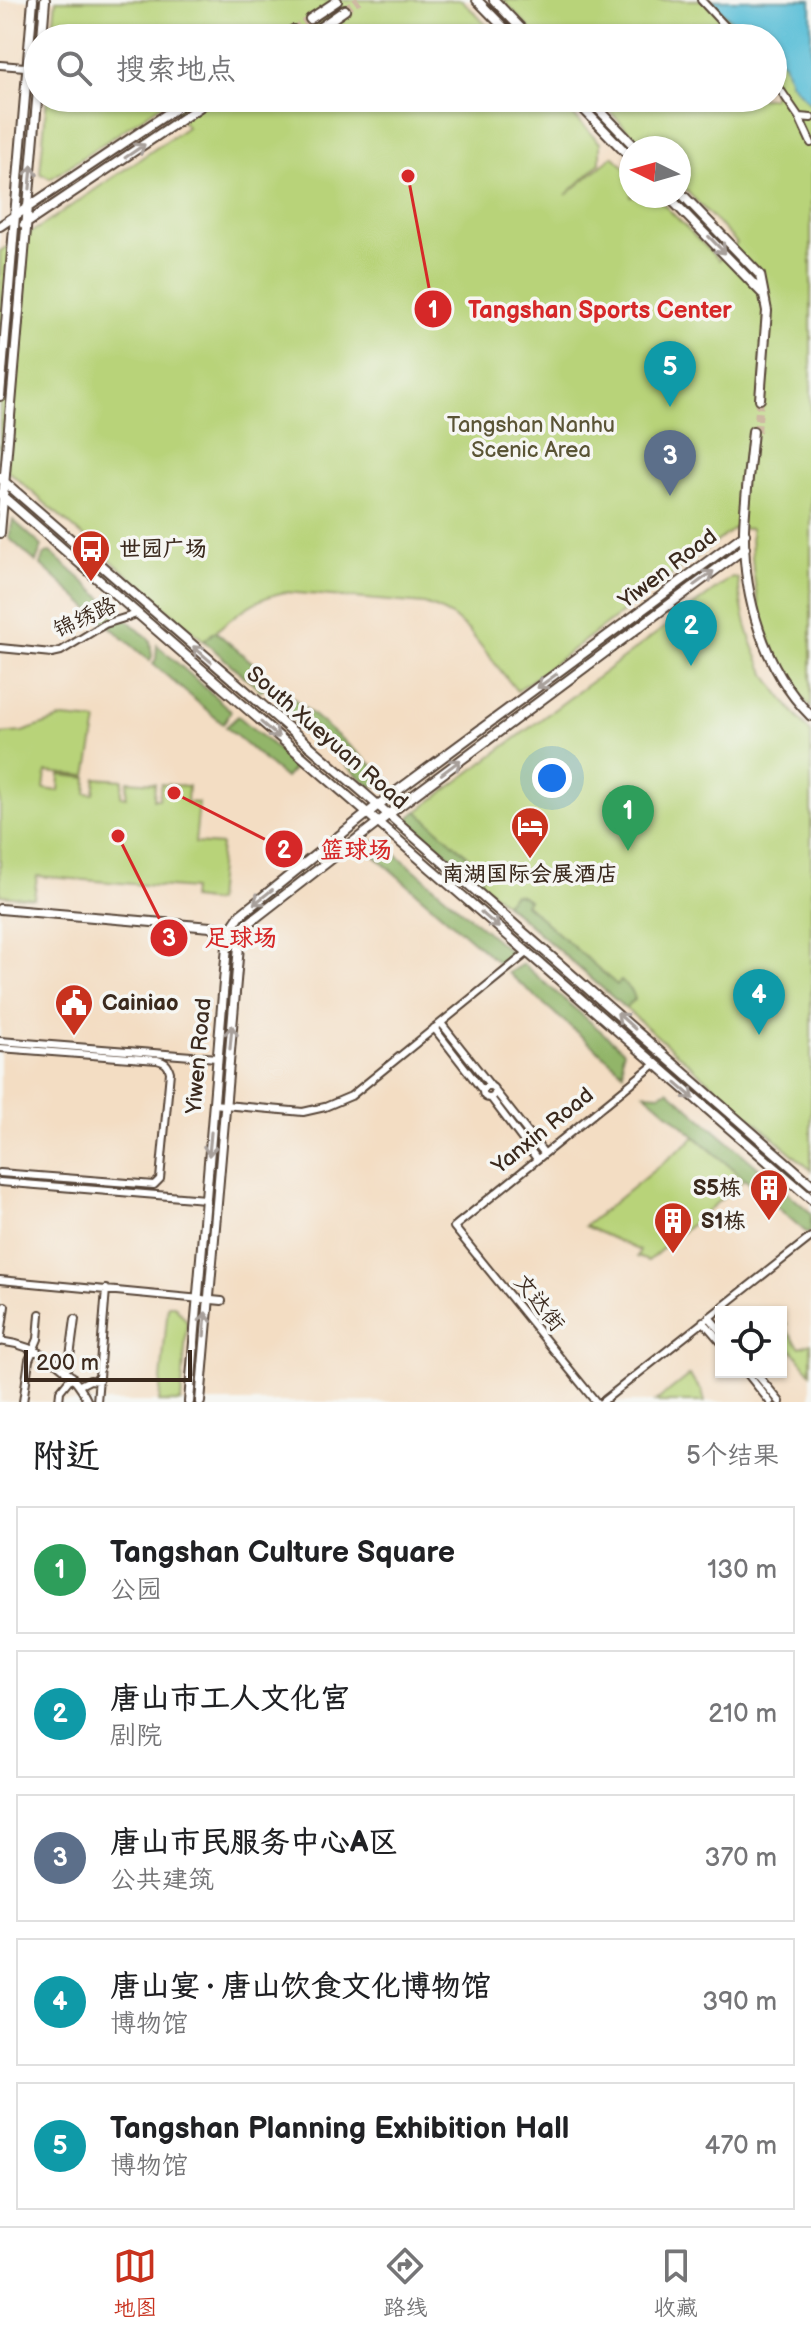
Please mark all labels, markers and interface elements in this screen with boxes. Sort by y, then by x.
search box [24,24,787,112]
icon: search [52,46,96,90]
text: 搜索地点 [116,52,236,88]
north arrow [619,136,691,208]
one-way arrow [123,142,145,159]
one-way arrow [24,164,39,191]
one-way arrow [707,235,726,254]
callout: Tangshan Sports Center [413,285,748,333]
text: 1 [428,296,438,325]
text: Tangshan Sports Center [468,296,732,325]
pin: 5 [644,341,696,407]
park label: Tangshan Nanhu Scenic Area [447,412,615,464]
pin: 3 [644,430,696,496]
street label: Yiwen Road [613,523,723,615]
bus stop icon: 世园广场 [70,528,112,583]
place label: 世园广场 [119,536,207,563]
one-way arrow [693,570,714,587]
street label: 锦绣路 [49,592,121,644]
pin: 2 [665,600,717,666]
one-way arrow [192,645,212,663]
street label: South Xueyuan Road [241,661,413,815]
one-way arrow [537,672,558,689]
one-way arrow [259,720,280,738]
one-way arrow [439,758,461,775]
your location [532,758,572,798]
pin: 1 [602,785,654,851]
hotel icon: 南湖国际会展酒店 [509,805,551,860]
callout: 篮球场 [264,825,408,873]
text: 2 [277,836,292,865]
text: 篮球场 [320,836,392,865]
place label: 南湖国际会展酒店 [442,861,618,888]
one-way arrow [253,888,274,906]
one-way arrow [479,910,499,928]
callout: 足球场 [149,914,293,962]
text: 3 [162,924,176,953]
text: 足球场 [205,924,277,953]
pin: 4 [733,969,785,1035]
public building icon: Cainiao [53,982,95,1037]
place label: Cainiao [102,990,178,1017]
street label: Yiwen Road [180,997,218,1116]
one-way arrow [617,1012,637,1030]
one-way arrow [224,1024,239,1051]
street label: Yanxin Road [486,1082,599,1181]
one-way arrow [675,1082,695,1100]
one-way arrow [202,1130,217,1157]
building icon: S5栋 [748,1167,790,1222]
place label: S5栋 [693,1175,741,1202]
building icon: S1栋 [652,1200,694,1255]
place label: S1栋 [701,1208,746,1235]
street label: 文达街 [508,1269,570,1337]
map controls [715,1306,787,1378]
button: locate [715,1306,787,1378]
one-way arrow [198,1311,213,1338]
scale bar [24,1346,192,1382]
text: 200 m [36,1350,99,1377]
text: 附近 [32,1436,100,1477]
text: 5个结果 [686,1441,779,1472]
text: Tangshan Culture Square [110,1535,455,1571]
text: 1 [55,1555,65,1586]
text: 130 m [707,1555,777,1586]
text: 公园 [110,1575,162,1606]
text: 唐山市工人文化宫 [110,1681,350,1717]
text: 2 [52,1699,68,1730]
text: 210 m [708,1699,777,1730]
text: 剧院 [110,1721,162,1752]
text: 唐山市民服务中心A区 [110,1825,398,1861]
text: 3 [52,1843,68,1874]
text: 370 m [704,1843,777,1874]
text: 公共建筑 [110,1865,214,1896]
text: 唐山宴 · 唐山饮食文化博物馆 [110,1969,491,2005]
text: 4 [52,1987,68,2018]
text: 390 m [702,1987,777,2018]
text: 博物馆 [110,2009,188,2040]
text: Tangshan Planning Exhibition Hall [110,2111,569,2147]
text: 5 [52,2131,68,2162]
text: 470 m [705,2131,777,2162]
text: 博物馆 [110,2151,188,2182]
tab: 地图 [113,2244,157,2322]
tab: 路线 [383,2244,428,2322]
tab: 收藏 [654,2244,698,2322]

